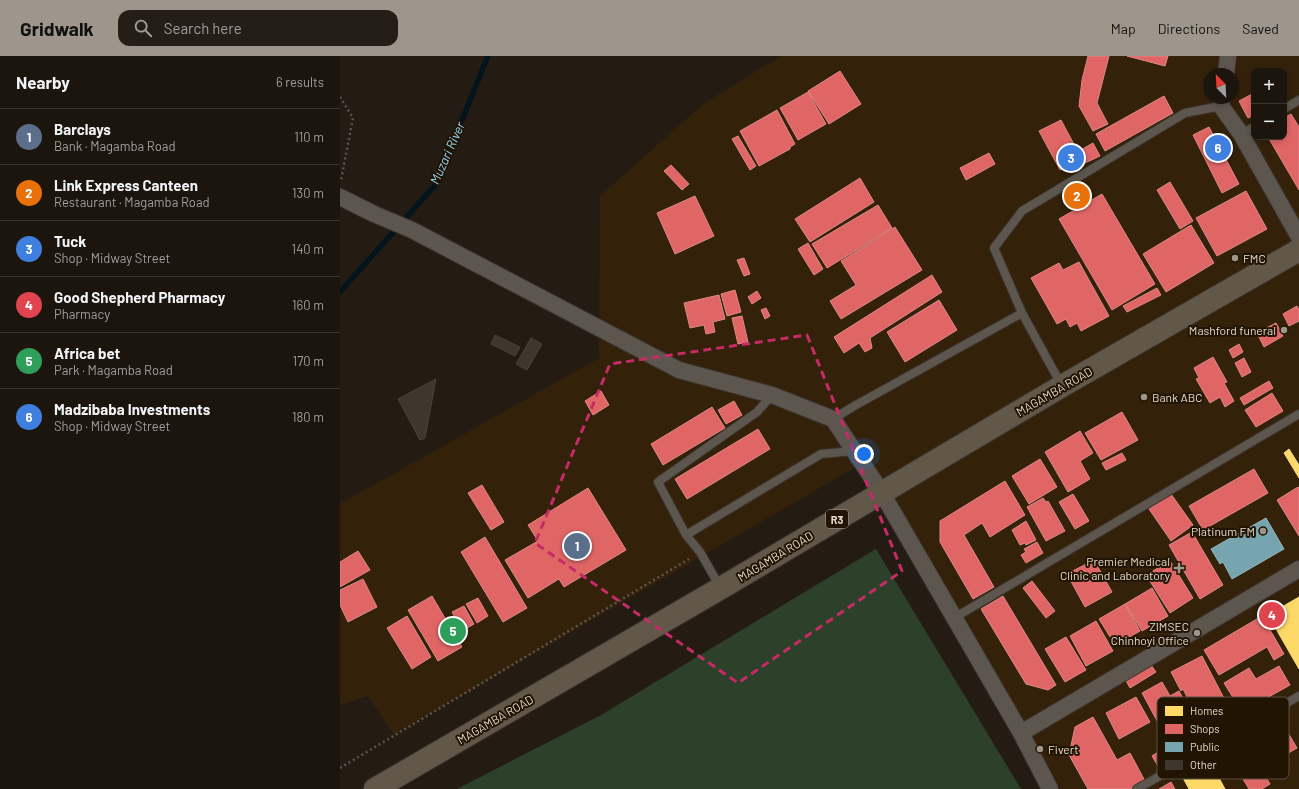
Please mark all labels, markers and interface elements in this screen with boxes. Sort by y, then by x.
search box [118,10,398,46]
text: Gridwalk [20,17,94,40]
icon: search [132,17,154,39]
text: Search here [164,19,242,37]
text: Map [1111,20,1136,37]
text: Directions [1158,20,1220,37]
text: Saved [1242,20,1279,37]
north arrow [1203,68,1239,104]
map controls [1251,68,1287,140]
button: + [1251,68,1287,104]
text: Nearby [16,72,70,92]
text: 6 results [276,74,324,90]
button: − [1251,104,1287,140]
water label: Muzari River [426,119,468,187]
text: Barclays [54,120,111,138]
text: 1 [27,129,31,145]
text: 110 m [294,129,324,145]
pin: 6 [1205,133,1231,163]
text: Bank · Magamba Road [54,138,176,154]
pin: 3 [1058,143,1084,173]
text: Link Express Canteen [54,176,198,194]
pin: 2 [1064,181,1090,211]
text: 2 [25,185,33,201]
text: 130 m [292,185,324,201]
text: Restaurant · Magamba Road [54,194,210,210]
text: Tuck [54,232,86,250]
text: 3 [25,241,33,257]
text: 140 m [292,241,324,257]
text: Shop · Midway Street [54,250,170,266]
place label: FMC [1243,251,1266,265]
marker: FMC [1230,253,1240,263]
text: Good Shepherd Pharmacy [54,288,225,306]
text: 4 [25,297,33,313]
text: 160 m [292,297,324,313]
text: Pharmacy [54,306,110,322]
place label: Mashford funeral [1189,323,1276,337]
marker: Mashford funeral [1279,325,1289,335]
text: Africa bet [54,344,120,362]
text: 5 [25,353,33,369]
text: 170 m [293,353,324,369]
text: Park · Magamba Road [54,362,173,378]
street label: MAGAMBA ROAD [1014,364,1094,418]
place label: Bank ABC [1152,390,1203,404]
marker: Bank ABC [1139,392,1149,402]
text: Madzibaba Investments [54,400,210,418]
text: 6 [26,409,32,425]
text: 180 m [292,409,324,425]
text: Shop · Midway Street [54,418,170,434]
your location [854,444,874,464]
road number: R3 [826,510,848,528]
place label: Platinum FM [1191,524,1255,538]
marker: Platinum FM [1258,526,1268,536]
street label: MAGAMBA ROAD [735,528,815,584]
pin: 1 [564,531,590,561]
place label: Premier Medical Clinic and Laboratory [1060,554,1170,582]
marker: Premier Medical Clinic and Laboratory [1173,562,1185,574]
pin: 4 [1259,600,1285,630]
pin: 5 [440,616,466,646]
place label: ZIMSEC Chinhoyi Office [1111,619,1189,647]
marker: ZIMSEC Chinhoyi Office [1192,628,1202,638]
street label: MAGAMBA ROAD [455,692,535,746]
legend [1157,697,1289,779]
text: Homes [1190,704,1223,717]
text: Shops [1190,722,1220,735]
text: Public [1190,740,1220,753]
place label: Fivert [1048,742,1079,756]
marker: Fivert [1035,744,1045,754]
text: Other [1190,758,1217,771]

